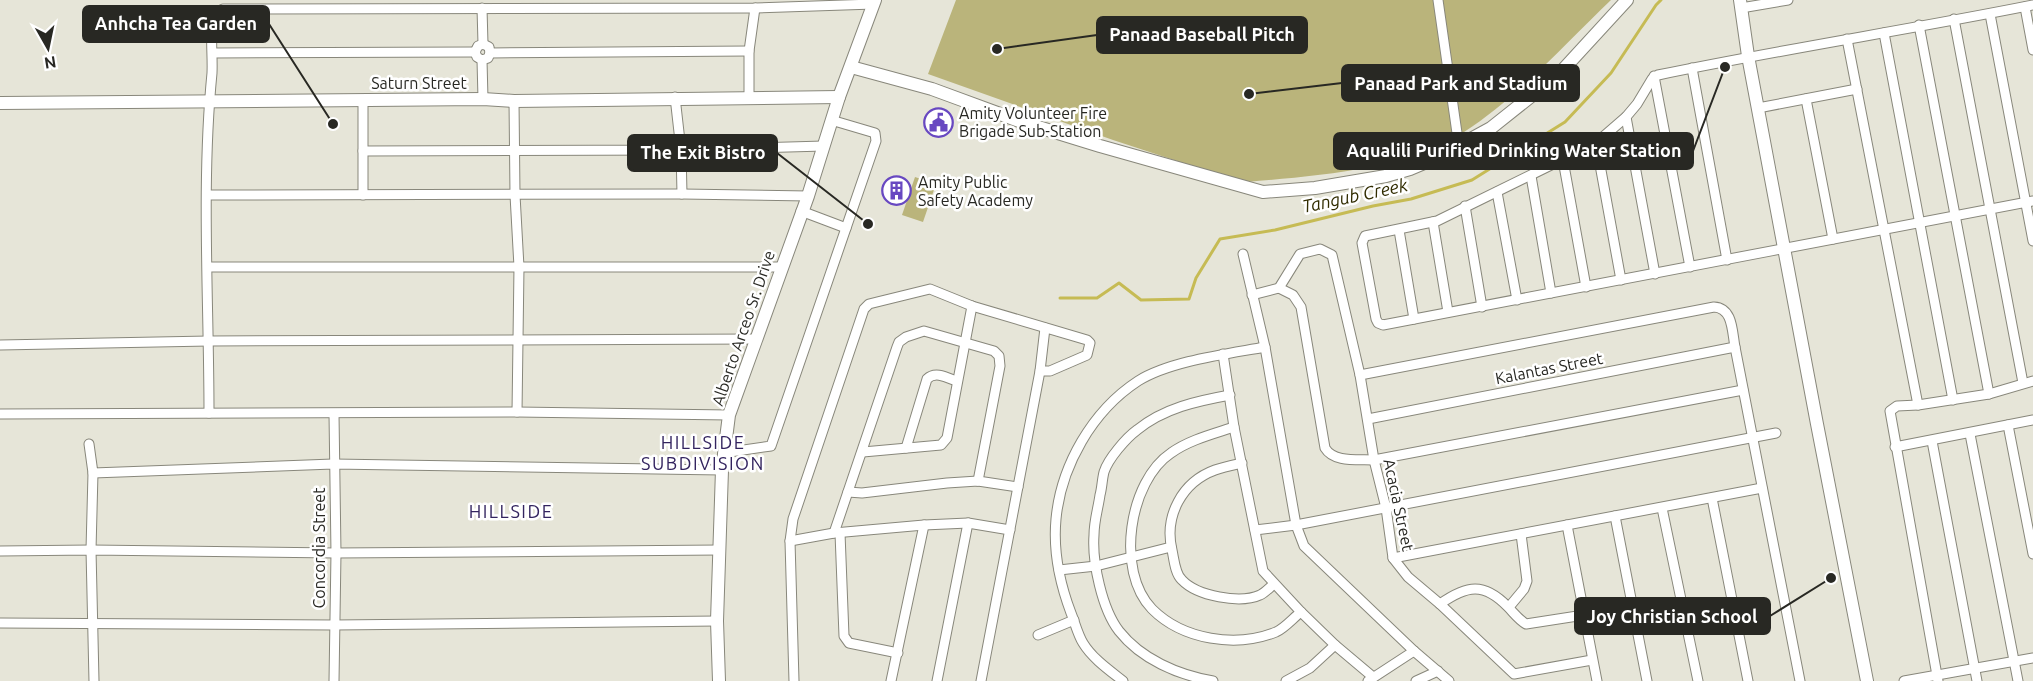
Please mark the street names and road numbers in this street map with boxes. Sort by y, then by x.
street label: Saturn Street [371,74,467,92]
street label: Alberto Arceo Sr. Drive [708,248,778,408]
street label: Kalantas Street [1494,349,1605,387]
street label: Acacia Street [1380,457,1418,553]
street label: Concordia Street [310,487,328,608]

